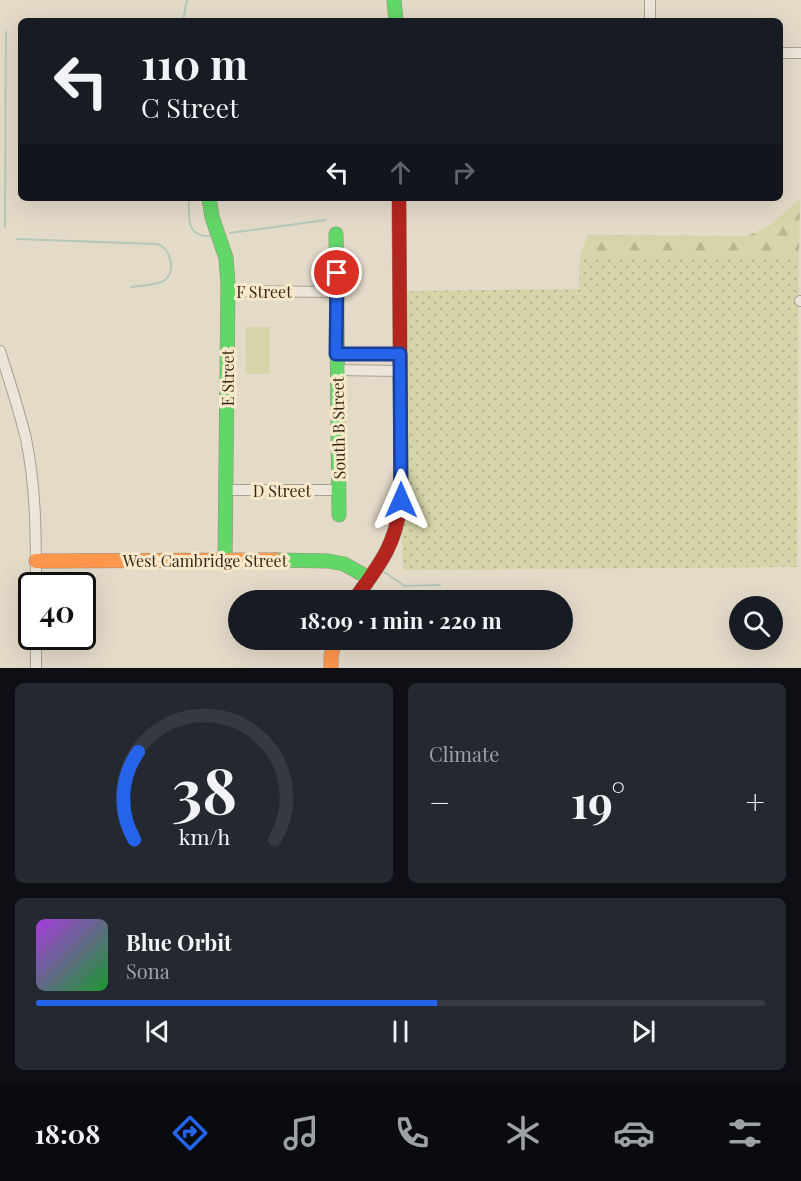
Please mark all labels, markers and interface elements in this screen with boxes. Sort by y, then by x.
text: 110 m [141,35,248,91]
icon: left [42,42,120,120]
text: C Street [141,89,239,125]
icon: left [321,156,354,189]
icon: ahead [384,156,417,189]
icon: right [447,156,480,189]
pin [311,247,362,298]
icon: arrive [320,256,353,289]
street label: F Street [236,281,292,302]
street label: E Street [217,349,238,406]
street label: South B Street [327,376,349,480]
position arrow [369,468,433,532]
street label: D Street [253,480,312,501]
street label: West Cambridge Street [122,550,288,571]
speed limit sign: 40 [18,572,96,650]
map controls [729,596,783,650]
button: search [729,596,783,650]
text: 18:09 · 1 min · 220 m [299,605,502,635]
text: Climate [429,740,499,767]
text: 38 [171,746,237,830]
text: 19° [571,770,625,830]
text: − [429,779,450,823]
text: + [746,779,765,823]
text: km/h [178,822,230,850]
text: Blue Orbit [126,927,232,957]
text: Sona [126,957,170,984]
icon: previous [141,1015,174,1048]
icon: pause [384,1015,417,1048]
icon: next [627,1015,660,1048]
icon: directions [169,1112,211,1154]
icon: music [280,1112,322,1154]
icon: phone [391,1112,433,1154]
icon: climate [502,1112,544,1154]
icon: car [613,1112,655,1154]
icon: filters [724,1112,766,1154]
text: 18:08 [35,1115,100,1151]

